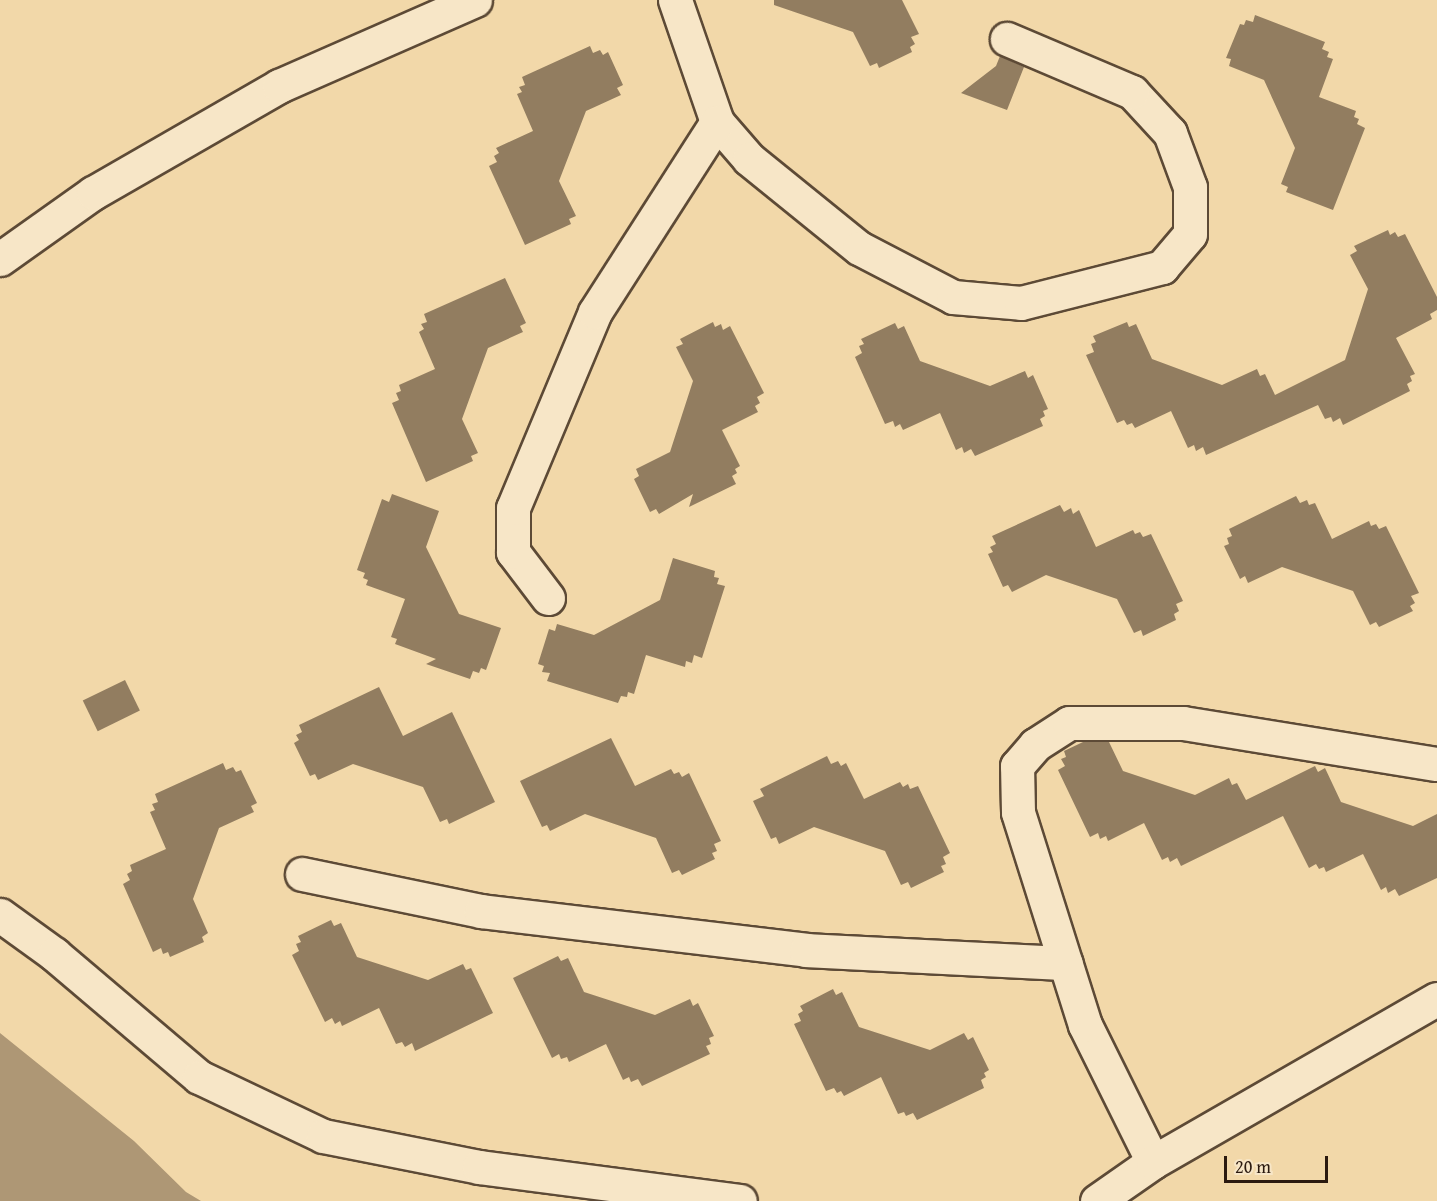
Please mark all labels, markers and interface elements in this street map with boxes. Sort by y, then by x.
scale bar [1227,1144,1330,1182]
text: 20 m [1235,1153,1271,1180]

